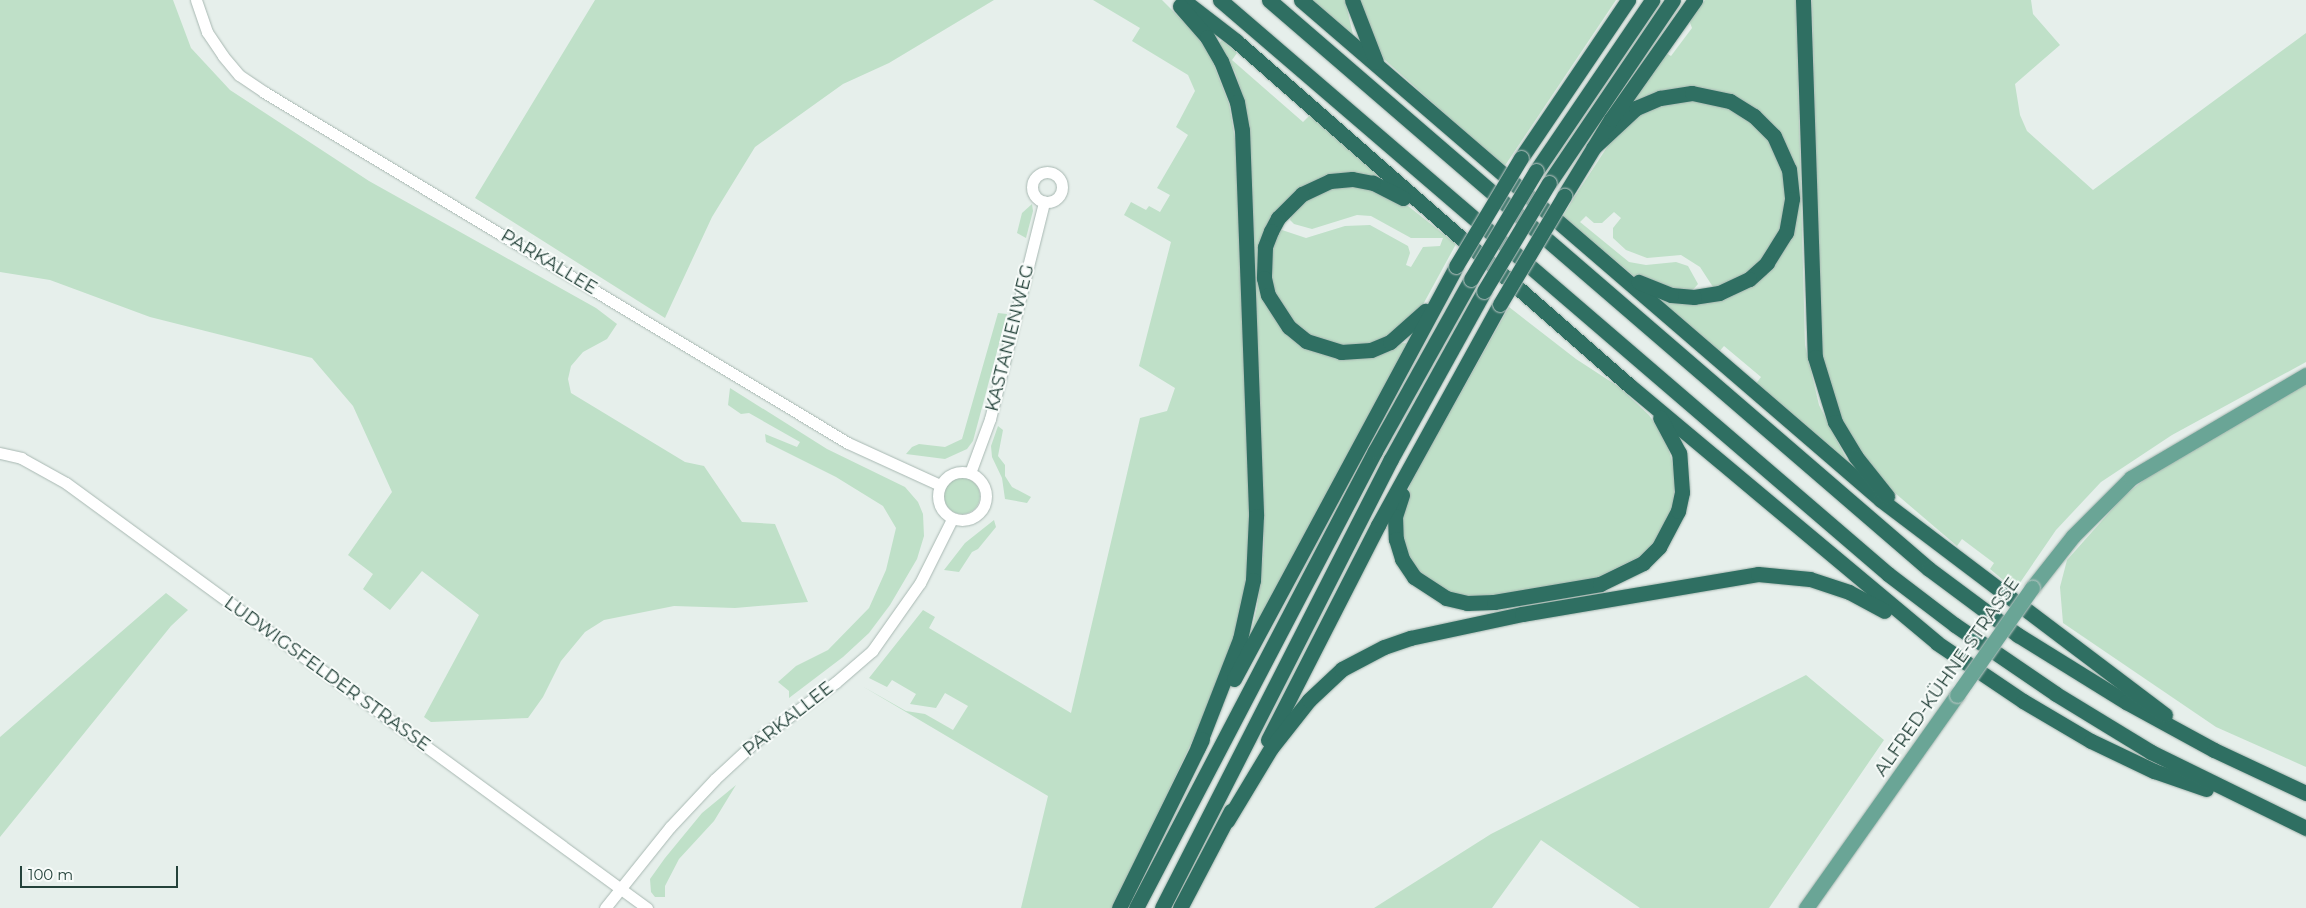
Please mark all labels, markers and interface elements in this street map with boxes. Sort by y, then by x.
street label: PARKALLEE [497,225,601,299]
street label: KASTANIENWEG [981,262,1039,414]
street label: ALFRED-KÜHNE-STRASSE [1870,574,2024,780]
street label: LUDWIGSFELDER STRASSE [220,592,434,756]
street label: PARKALLEE [739,677,837,761]
scale bar [22,856,180,888]
text: 100 m [28,865,73,884]

